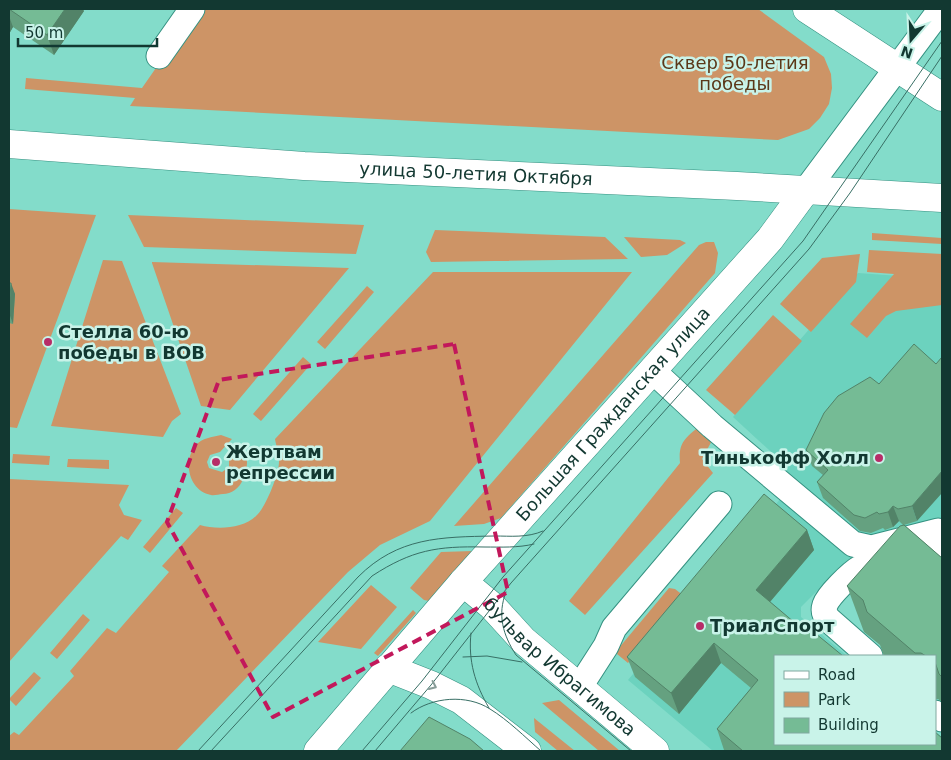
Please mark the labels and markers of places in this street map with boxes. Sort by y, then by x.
place label: Стелла 60-ю победы в ВОВ [58,321,205,363]
marker: Стелла 60-ю победы в ВОВ [42,336,54,348]
place label: Жертвам репрессии [226,441,335,483]
place label: Тинькофф Холл [701,447,869,468]
marker: Тинькофф Холл [873,452,885,464]
marker: Жертвам репрессии [210,456,222,468]
place label: ТриалСпорт [710,615,835,636]
marker: ТриалСпорт [694,620,706,632]

